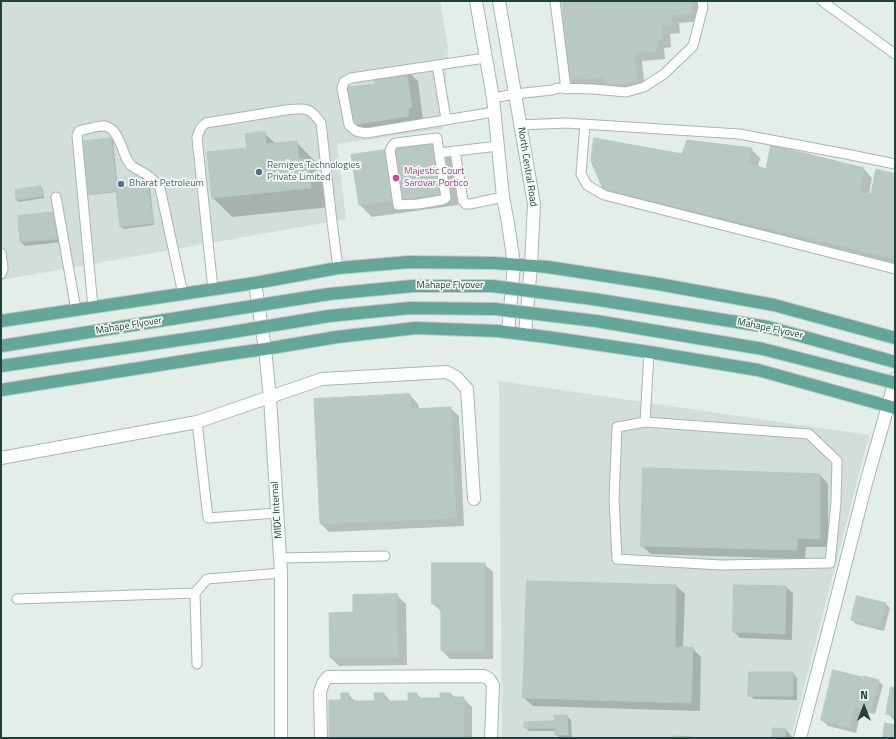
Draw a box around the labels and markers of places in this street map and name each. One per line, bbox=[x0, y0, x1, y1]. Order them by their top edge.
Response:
place label: Remiges Technologies Private Limited bbox=[267, 160, 360, 184]
place label: Majestic Court Sarovar Portico bbox=[404, 166, 468, 190]
marker: Remiges Technologies Private Limited bbox=[254, 167, 264, 177]
marker: Majestic Court Sarovar Portico bbox=[391, 173, 401, 183]
place label: Bharat Petroleum bbox=[129, 178, 204, 190]
marker: Bharat Petroleum bbox=[116, 179, 126, 189]

